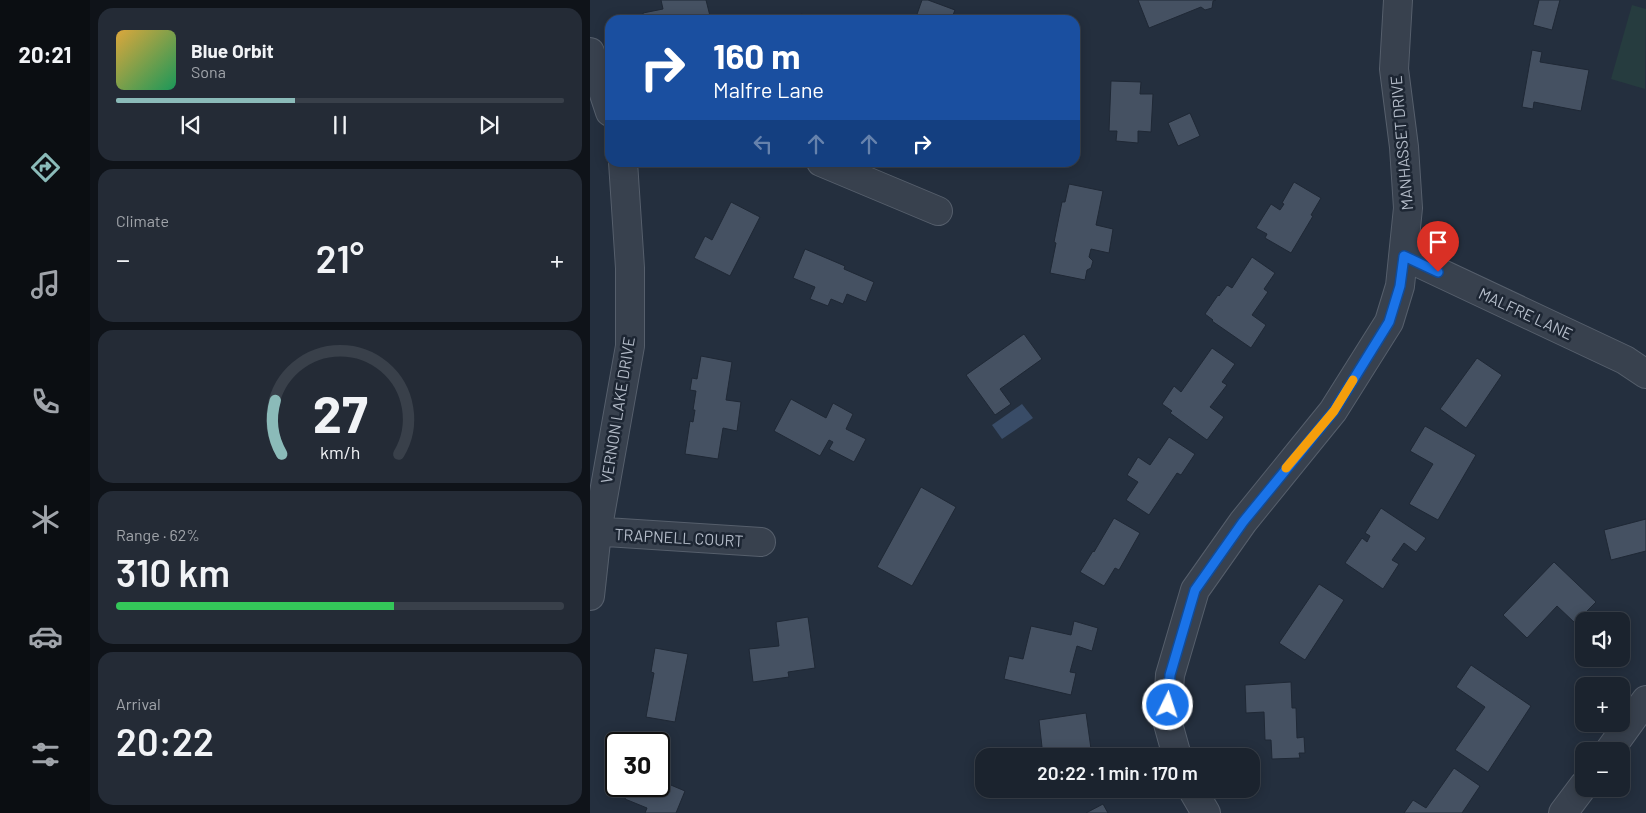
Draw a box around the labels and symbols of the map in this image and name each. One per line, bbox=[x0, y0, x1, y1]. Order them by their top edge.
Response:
street label: MANHASSET DRIVE bbox=[1386, 75, 1416, 211]
pin bbox=[1417, 221, 1459, 272]
street label: MALFRE LANE bbox=[1476, 283, 1576, 343]
street label: VERNON LAKE DRIVE bbox=[596, 335, 638, 485]
street label: TRAPNELL COURT bbox=[614, 524, 744, 550]
position arrow bbox=[1141, 678, 1193, 730]
speed limit sign: 30 bbox=[605, 732, 670, 797]

